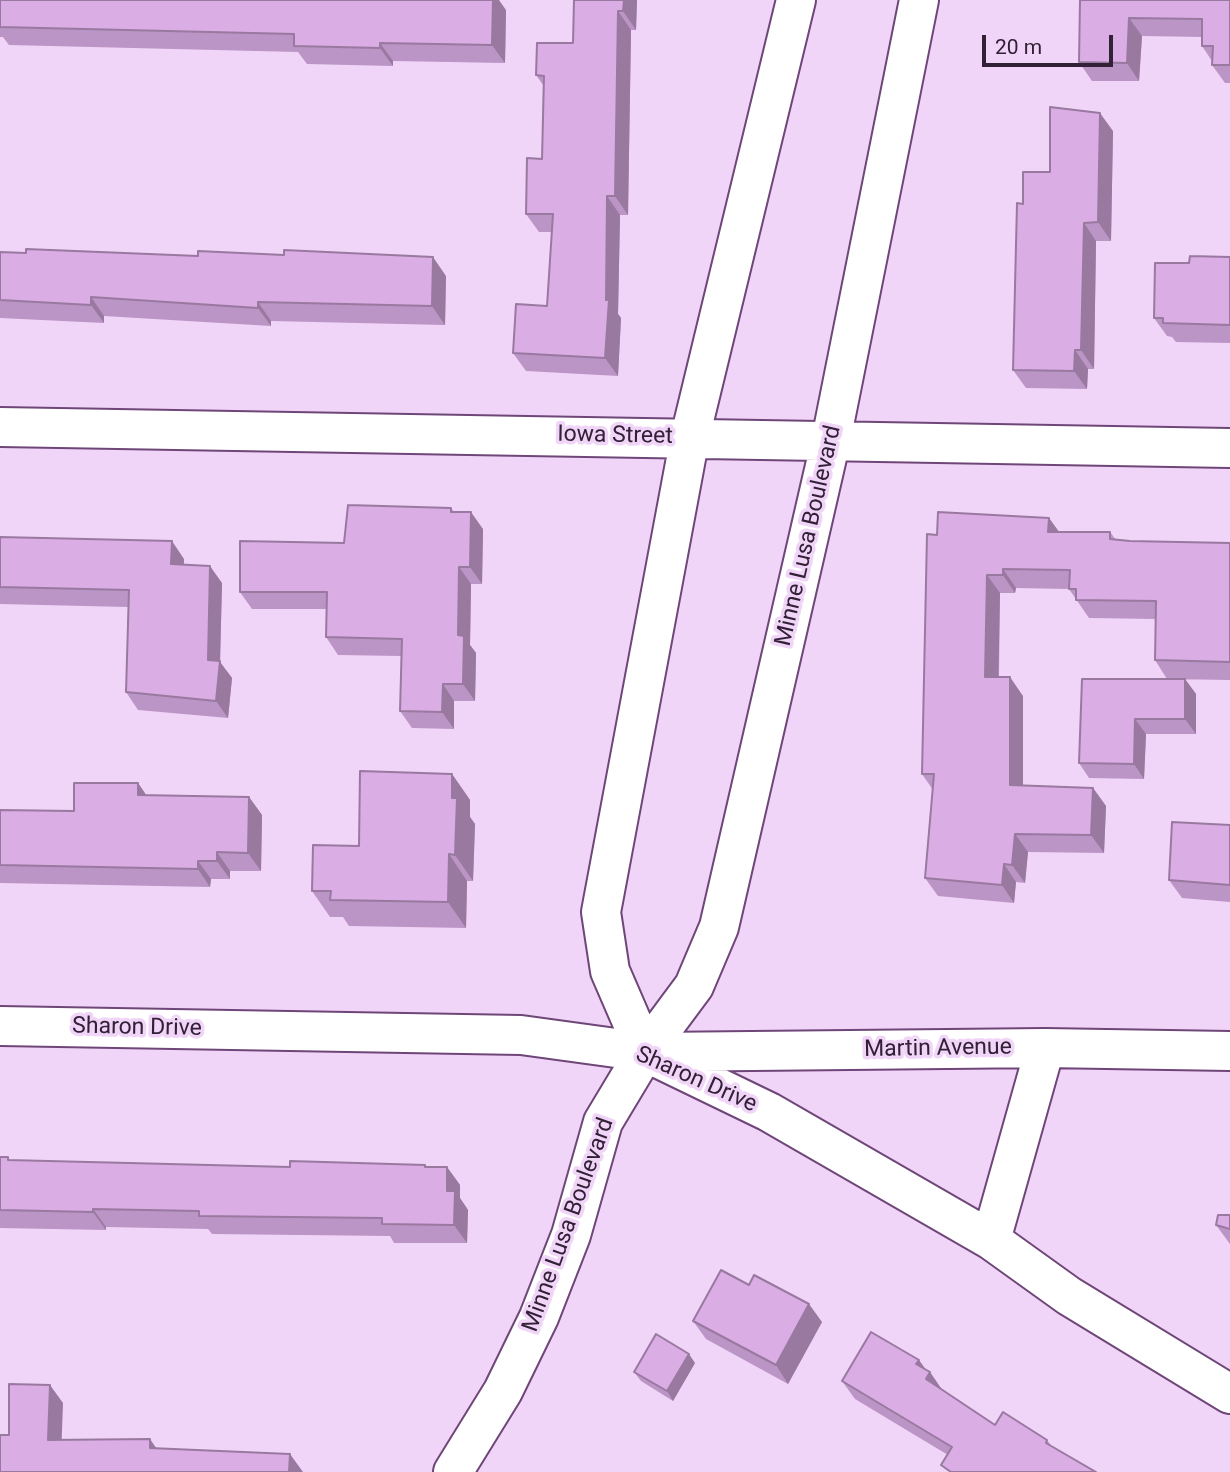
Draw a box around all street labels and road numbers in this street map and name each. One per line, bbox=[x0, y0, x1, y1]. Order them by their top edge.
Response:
street label: Iowa Street bbox=[557, 421, 673, 451]
street label: Minne Lusa Boulevard bbox=[770, 423, 848, 649]
street label: Sharon Drive bbox=[72, 1013, 202, 1043]
street label: Martin Avenue bbox=[864, 1034, 1012, 1064]
street label: Sharon Drive bbox=[631, 1041, 761, 1119]
street label: Minne Lusa Boulevard bbox=[517, 1114, 621, 1336]

